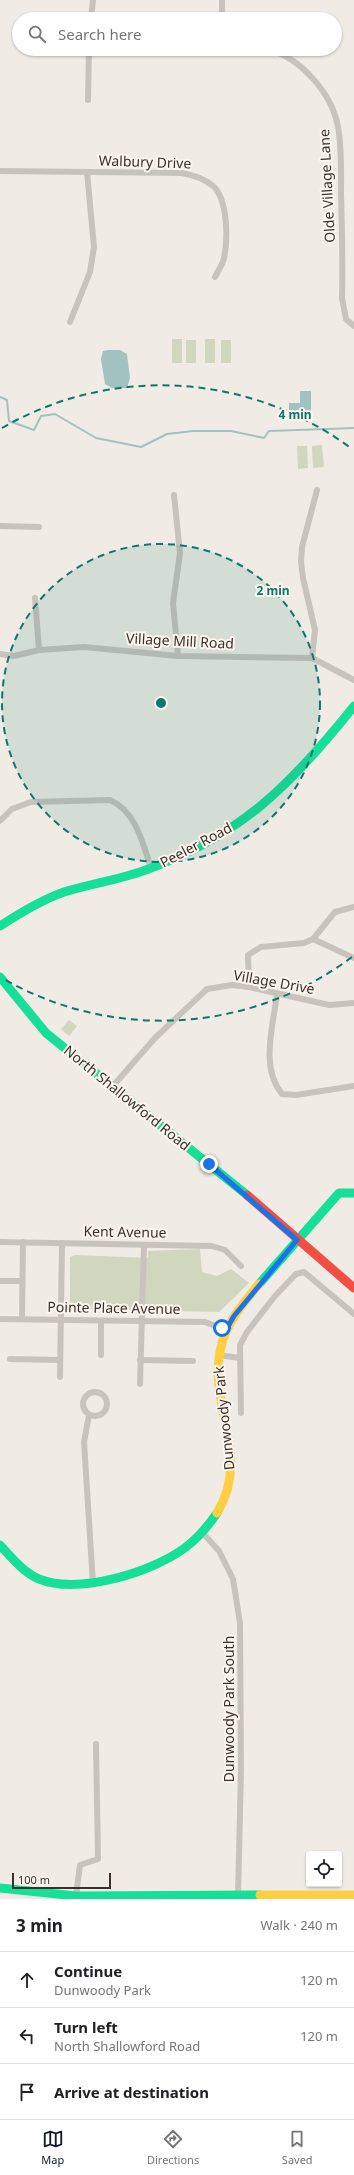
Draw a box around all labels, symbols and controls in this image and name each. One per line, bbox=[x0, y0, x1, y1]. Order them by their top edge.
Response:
search box bbox=[12, 12, 342, 56]
icon: search bbox=[26, 23, 48, 45]
text: Search here bbox=[58, 24, 141, 44]
street label: Olde Village Lane bbox=[314, 129, 339, 243]
street label: Walbury Drive bbox=[98, 150, 192, 173]
text: 4 min bbox=[278, 406, 312, 423]
text: 2 min bbox=[256, 582, 290, 599]
street label: Village Mill Road bbox=[126, 628, 234, 653]
centre of rings bbox=[154, 696, 168, 710]
street label: Peeler Road bbox=[156, 818, 235, 871]
street label: Village Drive bbox=[232, 965, 316, 998]
street label: North Shallowford Road bbox=[60, 1041, 195, 1155]
route end bbox=[200, 1155, 218, 1173]
street label: Kent Avenue bbox=[83, 1221, 167, 1242]
street label: Pointe Place Avenue bbox=[47, 1297, 181, 1318]
route start bbox=[213, 1319, 231, 1337]
street label: Dunwoody Park bbox=[209, 1365, 238, 1471]
street label: Dunwoody Park South bbox=[219, 1636, 238, 1782]
map controls bbox=[306, 1851, 342, 1887]
button: locate bbox=[306, 1851, 342, 1887]
scale bar bbox=[12, 1871, 111, 1890]
text: 100 m bbox=[18, 1872, 50, 1887]
text: 3 min bbox=[16, 1914, 63, 1937]
text: Walk · 240 m bbox=[260, 1916, 338, 1934]
text: Continue bbox=[54, 1961, 122, 1981]
icon: ahead bbox=[16, 1969, 38, 1991]
text: 120 m bbox=[300, 1971, 338, 1989]
text: Dunwoody Park bbox=[54, 1981, 151, 1999]
text: Turn left bbox=[54, 2017, 118, 2037]
icon: left bbox=[16, 2025, 38, 2047]
text: 120 m bbox=[300, 2027, 338, 2045]
text: North Shallowford Road bbox=[54, 2037, 200, 2055]
icon: arrive bbox=[16, 2081, 38, 2103]
text: Arrive at destination bbox=[54, 2082, 209, 2102]
tab: Map bbox=[41, 2128, 64, 2167]
tab: Directions bbox=[147, 2128, 199, 2167]
tab: Saved bbox=[282, 2128, 313, 2167]

